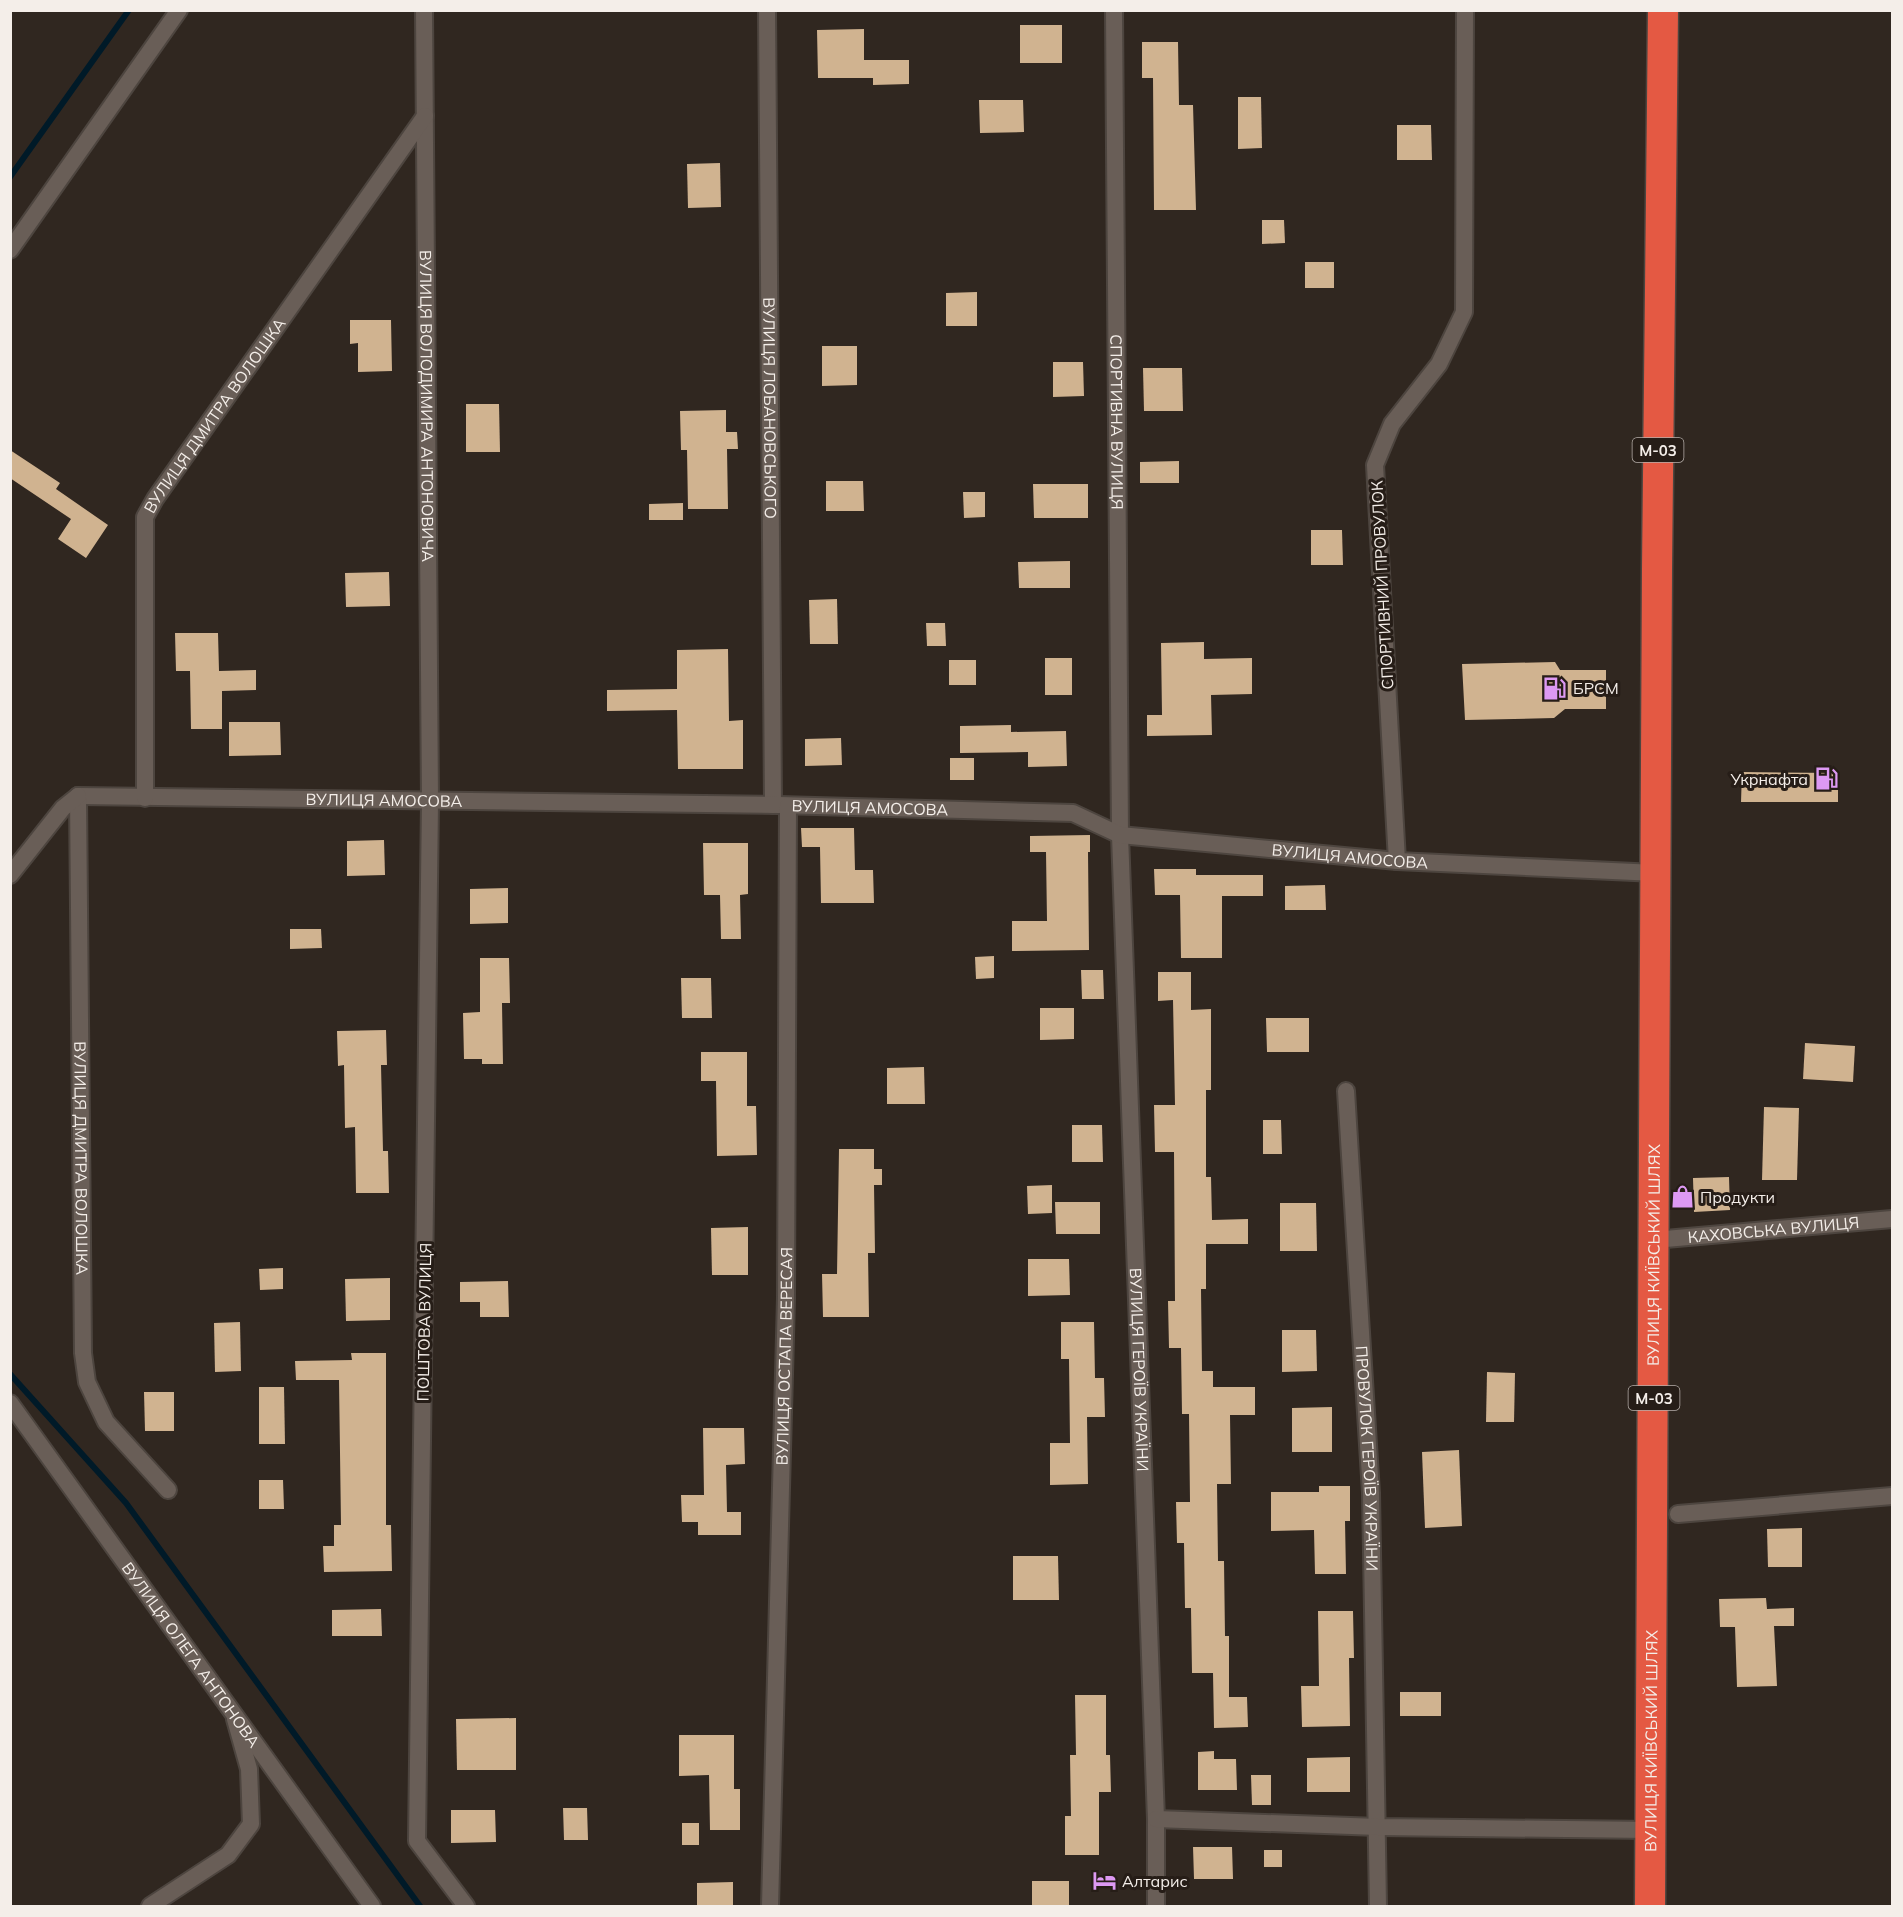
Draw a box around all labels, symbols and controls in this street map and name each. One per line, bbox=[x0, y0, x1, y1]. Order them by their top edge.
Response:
street label: ВУЛИЦЯ ВОЛОДИМИРА АНТОНОВИЧА bbox=[416, 250, 438, 562]
street label: ВУЛИЦЯ ЛОБАНОВСЬКОГО bbox=[759, 297, 781, 519]
street label: ВУЛИЦЯ ДМИТРА ВОЛОШКА bbox=[139, 314, 290, 517]
street label: СПОРТИВНА ВУЛИЦЯ bbox=[1106, 334, 1128, 510]
road number: М-03 bbox=[1632, 438, 1684, 462]
street label: СПОРТИВНИЙ ПРОВУЛОК bbox=[1367, 479, 1397, 690]
fuel station icon: БРСМ bbox=[1542, 675, 1568, 701]
place label: БРСМ bbox=[1573, 678, 1619, 698]
fuel station icon: Укрнафта bbox=[1813, 766, 1839, 792]
place label: Укрнафта bbox=[1729, 769, 1808, 789]
street label: ВУЛИЦЯ АМОСОВА bbox=[305, 789, 463, 811]
street label: ВУЛИЦЯ АМОСОВА bbox=[791, 795, 949, 820]
street label: ВУЛИЦЯ АМОСОВА bbox=[1271, 839, 1429, 872]
street label: ВУЛИЦЯ ДМИТРА ВОЛОШКА bbox=[70, 1041, 92, 1275]
street label: ВУЛИЦЯ КИЇВСЬКИЙ ШЛЯХ bbox=[1643, 1143, 1664, 1366]
shop icon: Продукти bbox=[1669, 1184, 1695, 1210]
place label: Продукти bbox=[1700, 1187, 1775, 1207]
street label: КАХОВСЬКА ВУЛИЦЯ bbox=[1687, 1212, 1860, 1247]
street label: ПОШТОВА ВУЛИЦЯ bbox=[413, 1242, 435, 1402]
street label: ВУЛИЦЯ ОСТАПА ВЕРЕСАЯ bbox=[772, 1247, 796, 1466]
street label: ВУЛИЦЯ ГЕРОЇВ УКРАЇНИ bbox=[1126, 1267, 1153, 1472]
street label: ПРОВУЛОК ГЕРОЇВ УКРАЇНИ bbox=[1352, 1345, 1382, 1571]
road number: М-03 bbox=[1628, 1386, 1680, 1410]
street label: ВУЛИЦЯ ОЛЕГА АНТОНОВА bbox=[118, 1558, 265, 1751]
street label: ВУЛИЦЯ КИЇВСЬКИЙ ШЛЯХ bbox=[1640, 1629, 1661, 1852]
hotel icon: Алтарис bbox=[1091, 1868, 1117, 1894]
place label: Алтарис bbox=[1122, 1871, 1188, 1891]

